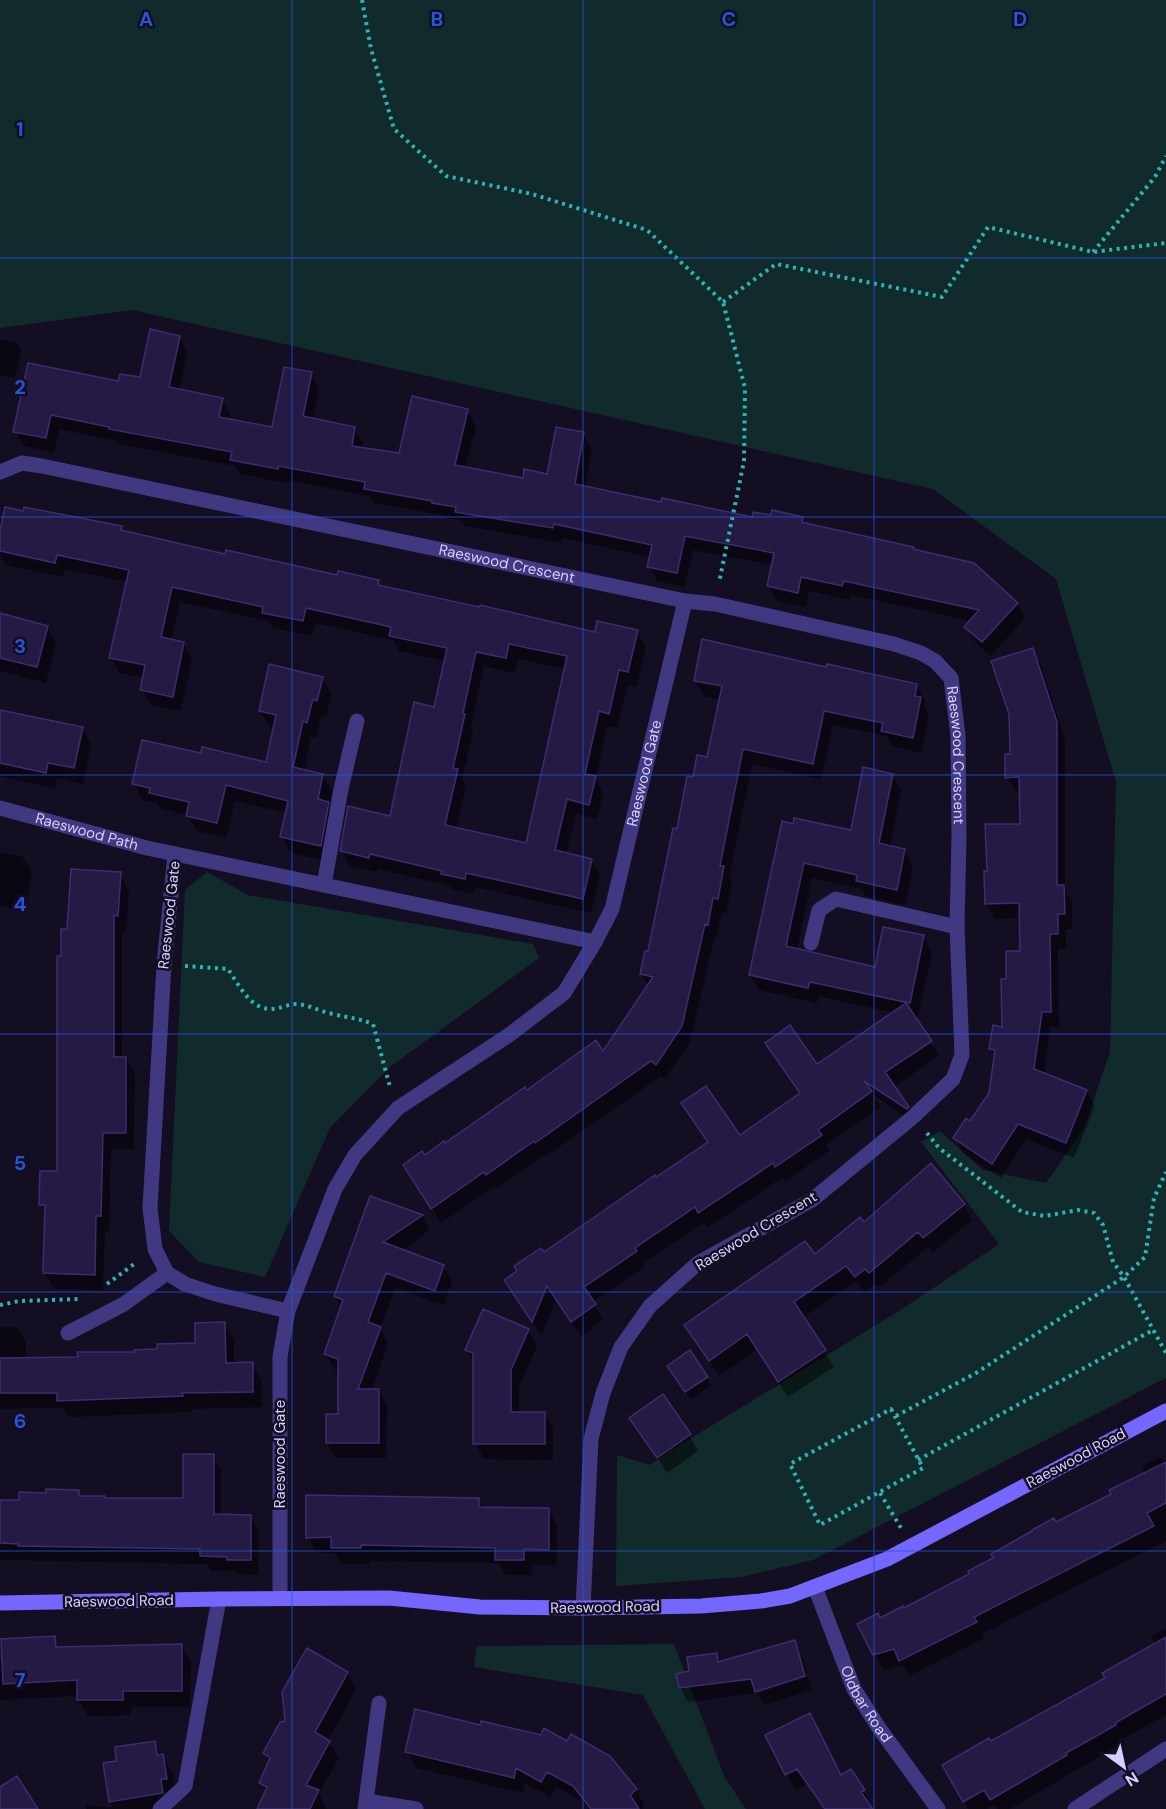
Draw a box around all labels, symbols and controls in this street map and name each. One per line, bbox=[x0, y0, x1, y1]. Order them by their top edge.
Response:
text: A bbox=[139, 6, 153, 32]
text: B bbox=[431, 6, 443, 32]
text: C bbox=[722, 6, 736, 32]
text: D bbox=[1013, 6, 1027, 32]
text: 1 bbox=[16, 116, 24, 142]
text: 2 bbox=[14, 374, 26, 400]
street label: Raeswood Crescent bbox=[437, 540, 577, 588]
text: 3 bbox=[14, 633, 26, 659]
street label: Raeswood Crescent bbox=[942, 685, 969, 825]
street label: Raeswood Gate bbox=[622, 718, 666, 828]
street label: Raeswood Path bbox=[33, 808, 141, 855]
street label: Raeswood Gate bbox=[153, 860, 185, 970]
text: 4 bbox=[14, 891, 27, 917]
text: 5 bbox=[14, 1150, 26, 1176]
street label: Raeswood Crescent bbox=[691, 1187, 821, 1275]
street label: Raeswood Gate bbox=[270, 1400, 290, 1508]
text: 6 bbox=[14, 1408, 26, 1434]
street label: Raeswood Road bbox=[1023, 1423, 1129, 1493]
street label: Raeswood Road bbox=[64, 1590, 174, 1612]
street label: Raeswood Road bbox=[550, 1596, 660, 1618]
street label: Oldbar Road bbox=[836, 1663, 896, 1747]
text: 7 bbox=[15, 1667, 26, 1693]
north arrow bbox=[1094, 1737, 1154, 1797]
text: N bbox=[1121, 1767, 1143, 1791]

